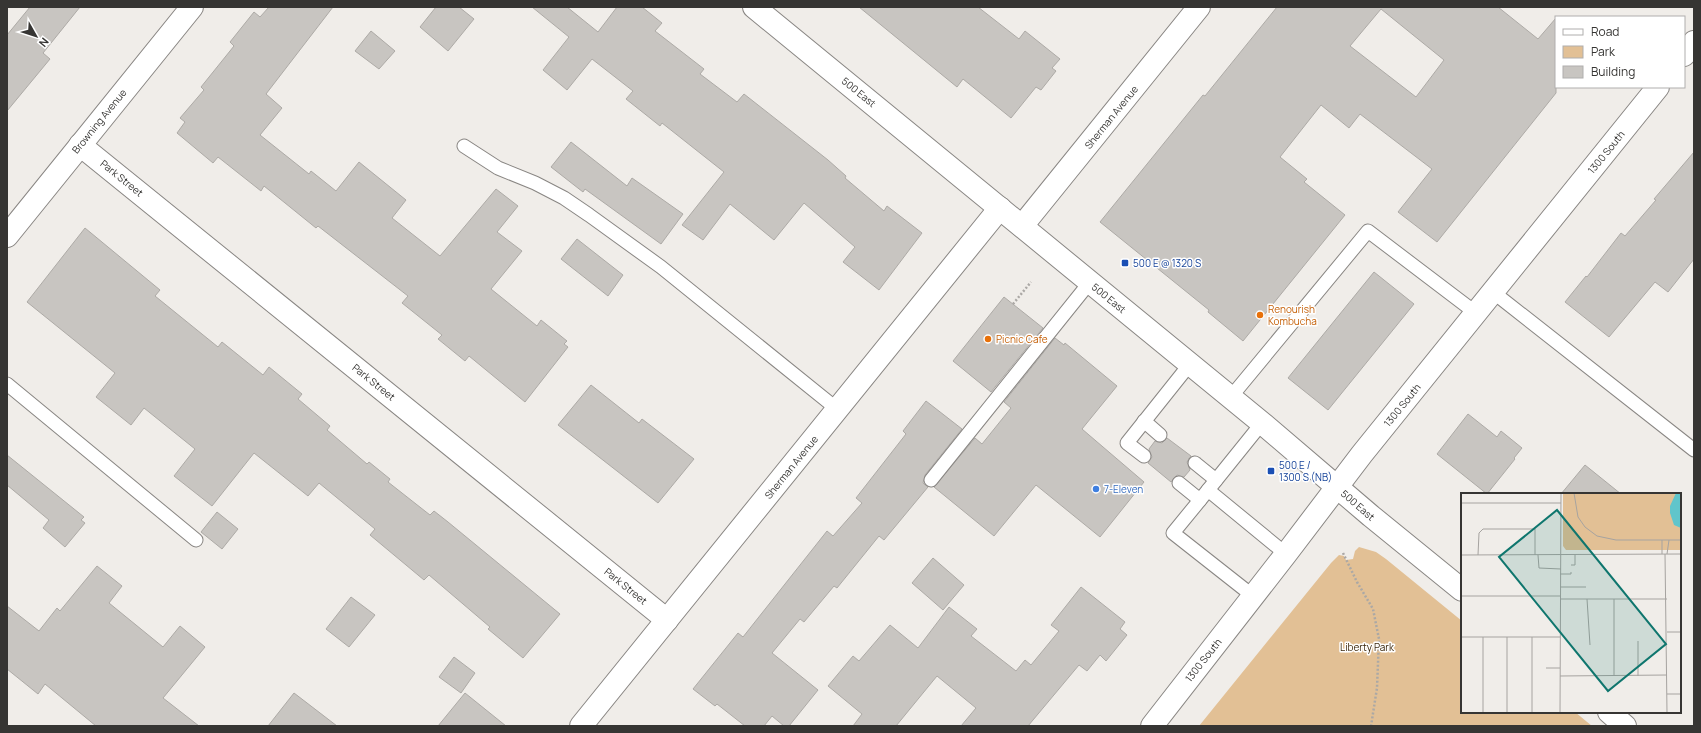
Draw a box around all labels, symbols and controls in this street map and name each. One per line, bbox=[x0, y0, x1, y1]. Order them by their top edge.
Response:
north arrow bbox=[16, 16, 56, 56]
legend bbox=[1555, 16, 1685, 88]
text: Road bbox=[1591, 23, 1619, 40]
text: N bbox=[36, 35, 52, 50]
text: Park bbox=[1591, 43, 1616, 60]
text: Building bbox=[1591, 63, 1635, 80]
street label: 500 East bbox=[839, 74, 879, 110]
street label: Sherman Avenue bbox=[1081, 82, 1141, 152]
street label: Browning Avenue bbox=[69, 86, 130, 156]
street label: 1300 South bbox=[1584, 128, 1628, 176]
street label: Park Street bbox=[98, 156, 146, 200]
place label: 500 E @ 1320 S bbox=[1133, 256, 1201, 270]
marker: 500 E @ 1320 S bbox=[1120, 258, 1130, 268]
street label: 500 East bbox=[1089, 280, 1129, 316]
place label: Renourish Kombucha bbox=[1268, 302, 1317, 328]
marker: Renourish Kombucha bbox=[1255, 310, 1265, 320]
place label: Picnic Cafe bbox=[996, 332, 1048, 346]
marker: Picnic Cafe bbox=[983, 334, 993, 344]
street label: Park Street bbox=[350, 360, 398, 404]
street label: 1300 South bbox=[1380, 381, 1424, 429]
street label: Sherman Avenue bbox=[761, 432, 821, 502]
place label: 500 E / 1300 S (NB) bbox=[1279, 458, 1332, 484]
marker: 500 E / 1300 S (NB) bbox=[1266, 466, 1276, 476]
place label: 7-Eleven bbox=[1104, 482, 1143, 496]
marker: 7-Eleven bbox=[1091, 484, 1101, 494]
street label: 500 East bbox=[1338, 486, 1378, 524]
inset map bbox=[1461, 493, 1681, 713]
street label: Park Street bbox=[602, 564, 650, 608]
street label: 1300 South bbox=[1182, 635, 1224, 685]
park label: Liberty Park bbox=[1340, 640, 1395, 654]

